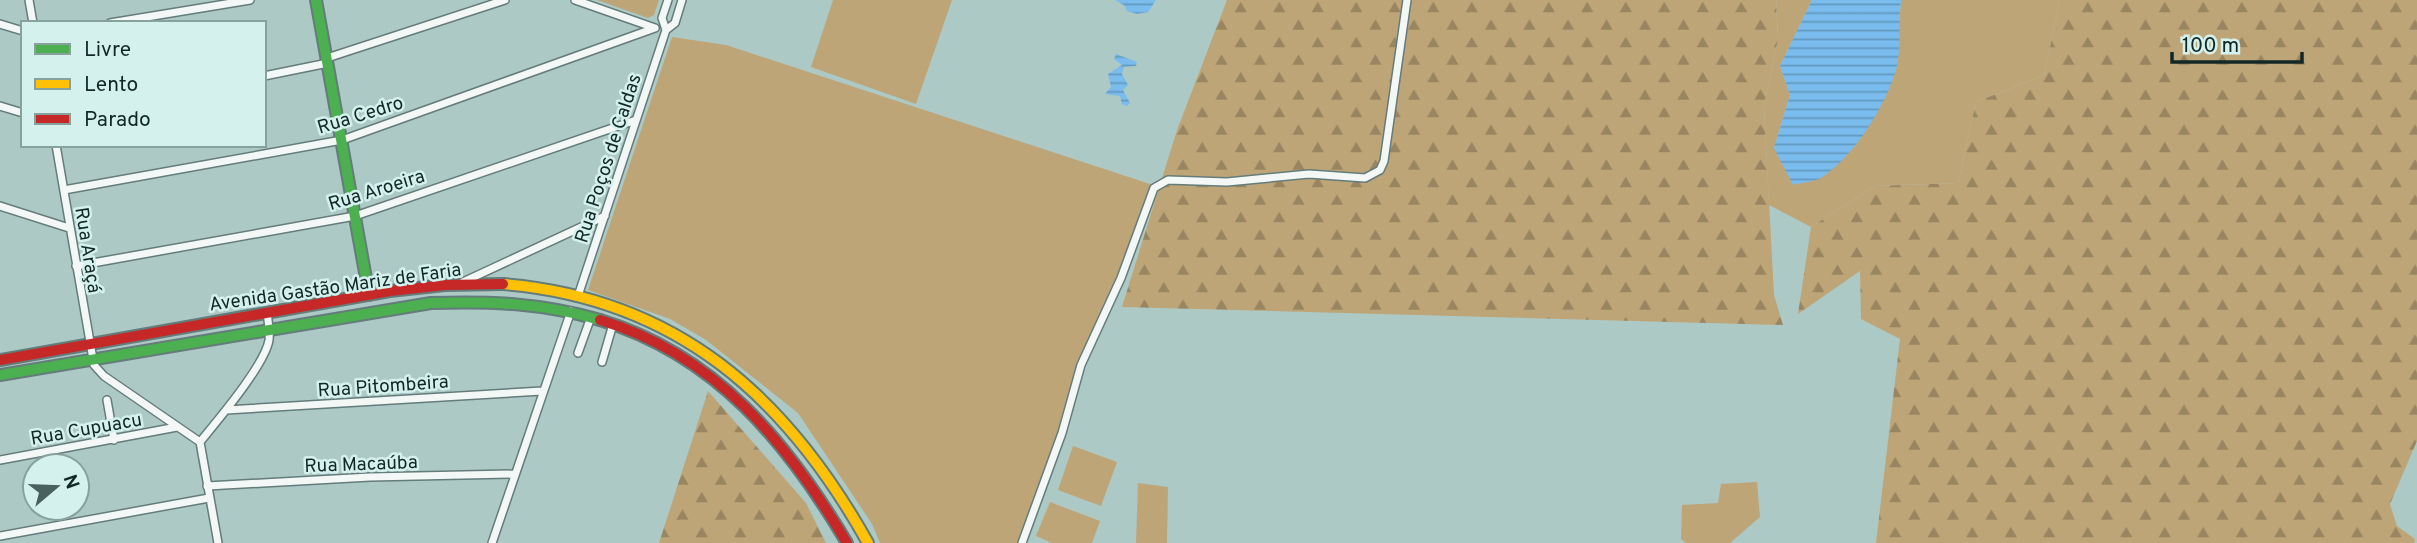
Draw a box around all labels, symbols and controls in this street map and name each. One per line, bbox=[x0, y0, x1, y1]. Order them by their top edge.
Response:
legend bbox=[21, 21, 266, 147]
scale bar bbox=[2172, 21, 2302, 65]
text: 100 m bbox=[2182, 33, 2239, 60]
text: Livre bbox=[84, 37, 131, 64]
street label: Rua Poços de Caldas bbox=[570, 71, 648, 246]
text: Lento bbox=[84, 72, 138, 99]
street label: Rua Cedro bbox=[315, 91, 407, 140]
text: Parado bbox=[84, 107, 151, 134]
street label: Rua Aroeira bbox=[325, 165, 428, 217]
street label: Rua Araçá bbox=[68, 206, 106, 295]
street label: Avenida Gastão Mariz de Faria bbox=[208, 258, 463, 318]
street label: Rua Pitombeira bbox=[317, 370, 449, 404]
street label: Rua Cupuacu bbox=[29, 408, 144, 452]
street label: Rua Macaúba bbox=[304, 451, 418, 479]
north arrow bbox=[21, 452, 91, 522]
text: N bbox=[57, 472, 84, 492]

